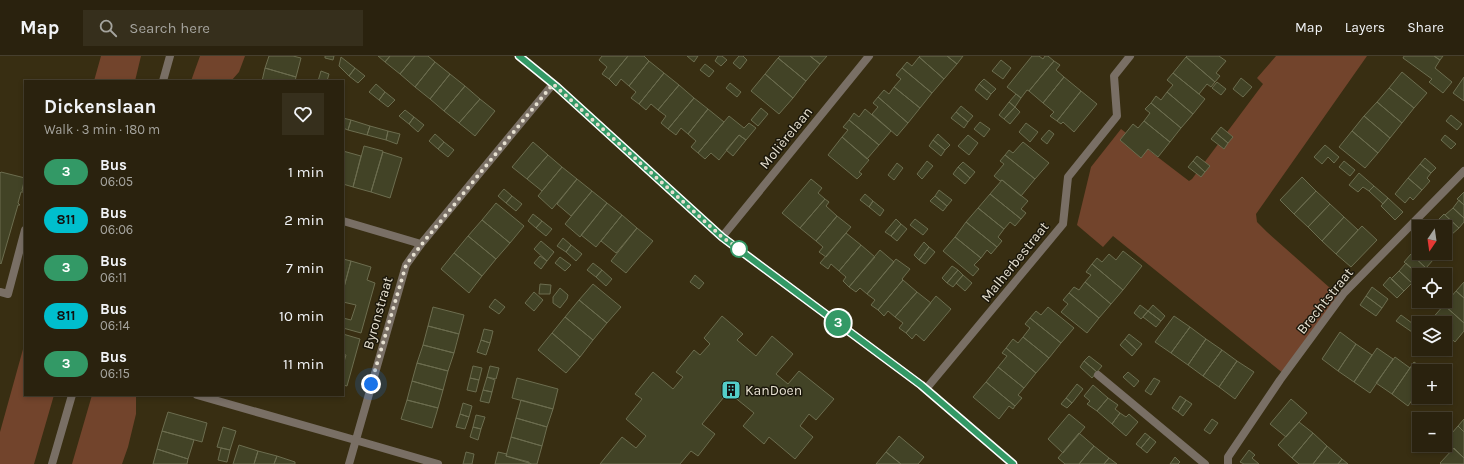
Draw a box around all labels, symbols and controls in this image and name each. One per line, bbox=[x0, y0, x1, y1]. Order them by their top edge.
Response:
search box bbox=[83, 10, 363, 46]
text: Map bbox=[20, 17, 59, 39]
icon: search bbox=[97, 17, 119, 39]
text: Search here bbox=[129, 19, 210, 37]
text: Map bbox=[1295, 19, 1323, 36]
text: Layers bbox=[1345, 19, 1385, 36]
text: Share bbox=[1407, 19, 1444, 36]
button: heart bbox=[282, 93, 324, 135]
text: Dickenslaan bbox=[44, 96, 156, 118]
street label: Molièrelaan bbox=[756, 104, 816, 172]
text: Walk · 3 min · 180 m bbox=[44, 122, 160, 137]
text: Bus bbox=[100, 156, 127, 174]
text: 3 bbox=[62, 163, 70, 180]
text: 1 min bbox=[288, 163, 324, 181]
text: 06:05 bbox=[100, 174, 133, 189]
text: Bus bbox=[100, 204, 127, 222]
text: 811 bbox=[56, 211, 76, 228]
text: 2 min bbox=[284, 211, 324, 229]
street label: Malherbestraat bbox=[978, 219, 1052, 305]
north arrow bbox=[1412, 220, 1452, 260]
map controls bbox=[1412, 220, 1452, 452]
text: 06:06 bbox=[100, 222, 133, 237]
unlabelled marker bbox=[730, 240, 748, 258]
text: Bus bbox=[100, 252, 127, 270]
text: 3 bbox=[62, 259, 70, 276]
text: 7 min bbox=[286, 259, 324, 277]
street label: Brechtstraat bbox=[1293, 264, 1357, 338]
button: locate bbox=[1412, 268, 1452, 308]
text: 06:11 bbox=[100, 270, 127, 285]
street label: Byronstraat bbox=[360, 275, 396, 351]
text: Bus bbox=[100, 300, 127, 318]
text: 811 bbox=[56, 307, 76, 324]
text: 10 min bbox=[279, 307, 324, 325]
line badge: 3 bbox=[825, 310, 851, 336]
text: 3 bbox=[834, 314, 842, 331]
button: layers bbox=[1412, 316, 1452, 356]
text: 06:14 bbox=[100, 318, 130, 333]
text: Bus bbox=[100, 348, 127, 366]
text: 3 bbox=[62, 355, 70, 372]
text: 11 min bbox=[283, 355, 324, 373]
button: + bbox=[1412, 364, 1452, 404]
text: 06:15 bbox=[100, 366, 130, 381]
your location bbox=[361, 374, 381, 394]
building icon: KanDoen bbox=[720, 379, 742, 401]
place label: KanDoen bbox=[745, 382, 802, 399]
button: − bbox=[1412, 412, 1452, 452]

